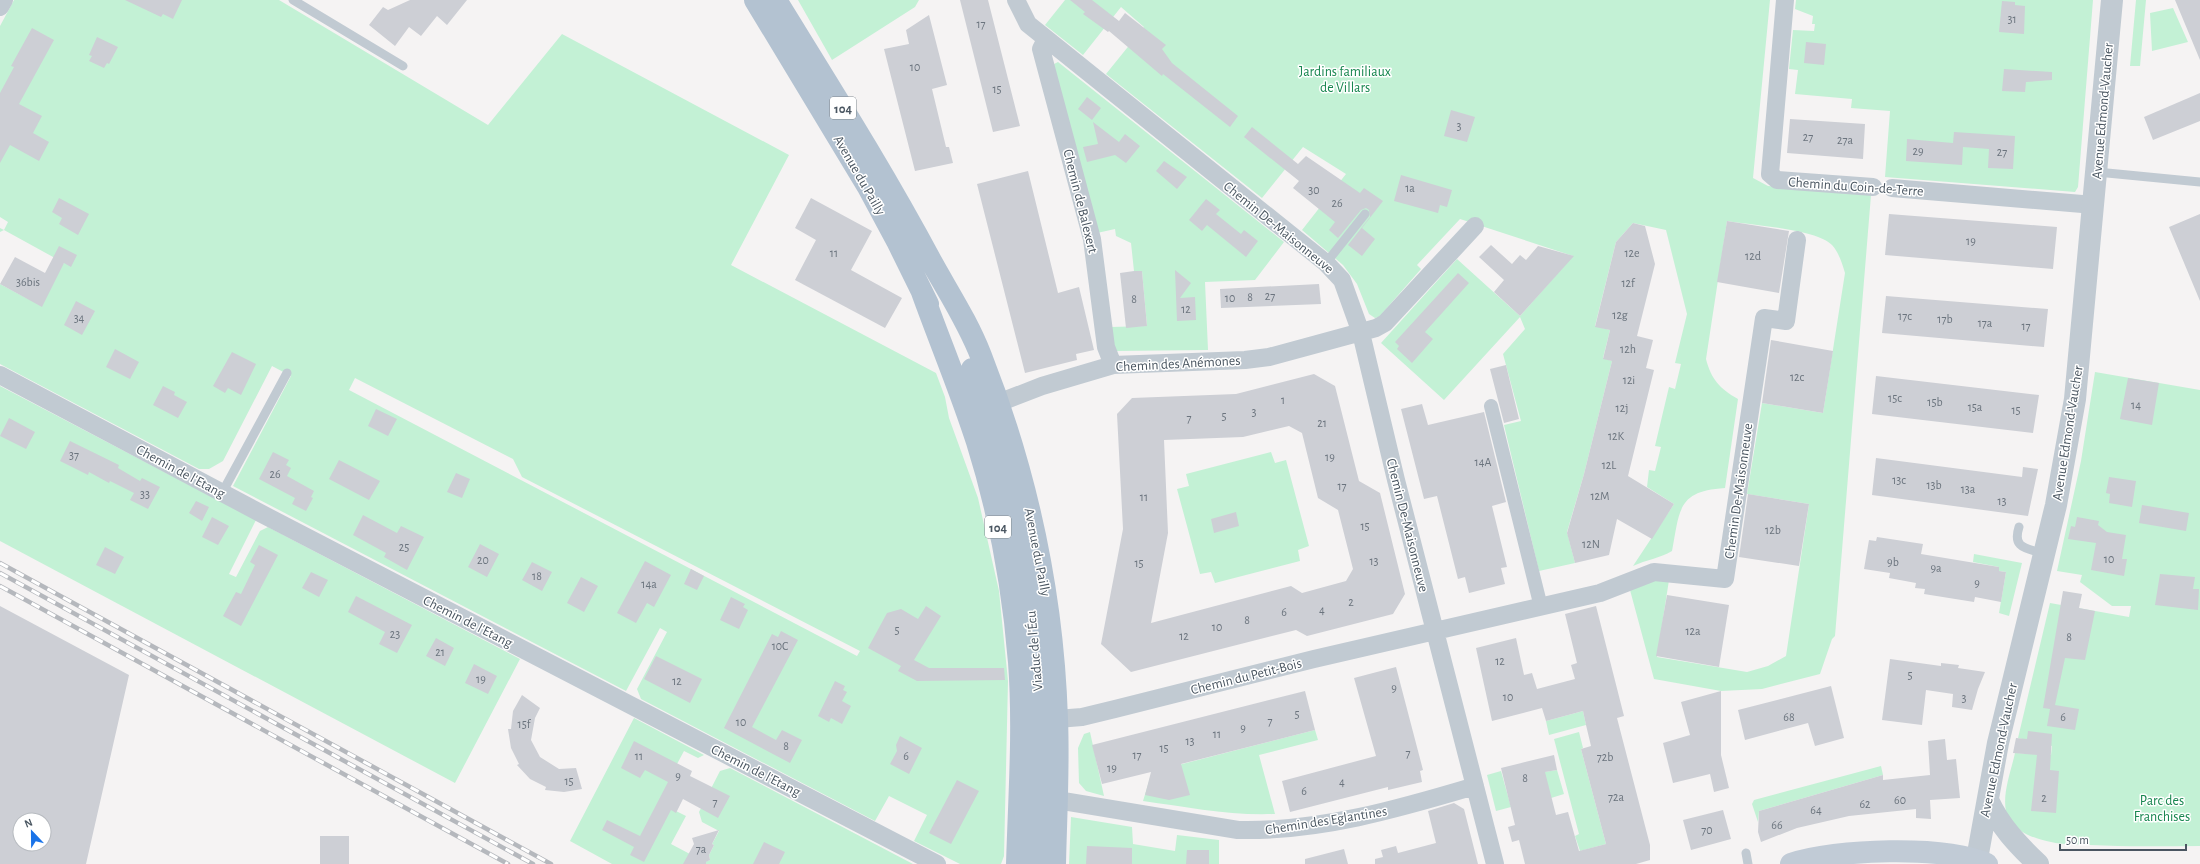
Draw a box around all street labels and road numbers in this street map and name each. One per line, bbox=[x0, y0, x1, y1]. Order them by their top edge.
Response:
street label: Avenue Edmond-Vaucher bbox=[2090, 42, 2116, 180]
road number: 104 bbox=[830, 97, 856, 119]
street label: Avenue du Pailly bbox=[831, 133, 888, 218]
street label: Chemin de Balexert bbox=[1060, 148, 1100, 255]
street label: Chemin du Coin-de-Terre bbox=[1788, 175, 1924, 199]
street label: Chemin De-Maisonneuve bbox=[1221, 179, 1336, 276]
street label: Chemin des Anémones bbox=[1115, 354, 1241, 374]
street label: Avenue Edmond-Vaucher bbox=[2050, 364, 2086, 502]
street label: Chemin De-Maisonneuve bbox=[1723, 422, 1755, 560]
street label: Chemin de l'Etang bbox=[134, 443, 227, 501]
street label: Chemin De-Maisonneuve bbox=[1384, 457, 1430, 593]
street label: Avenue du Pailly bbox=[1022, 507, 1052, 597]
road number: 104 bbox=[985, 516, 1011, 538]
street label: Chemin de l'Etang bbox=[421, 593, 515, 651]
street label: Viaduc de l'Écu bbox=[1022, 610, 1045, 692]
street label: Chemin du Petit-Bois bbox=[1189, 656, 1303, 698]
street label: Avenue Edmond-Vaucher bbox=[1978, 681, 2020, 819]
street label: Chemin de l'Etang bbox=[709, 742, 803, 800]
street label: Chemin des Eglantines bbox=[1264, 804, 1388, 838]

